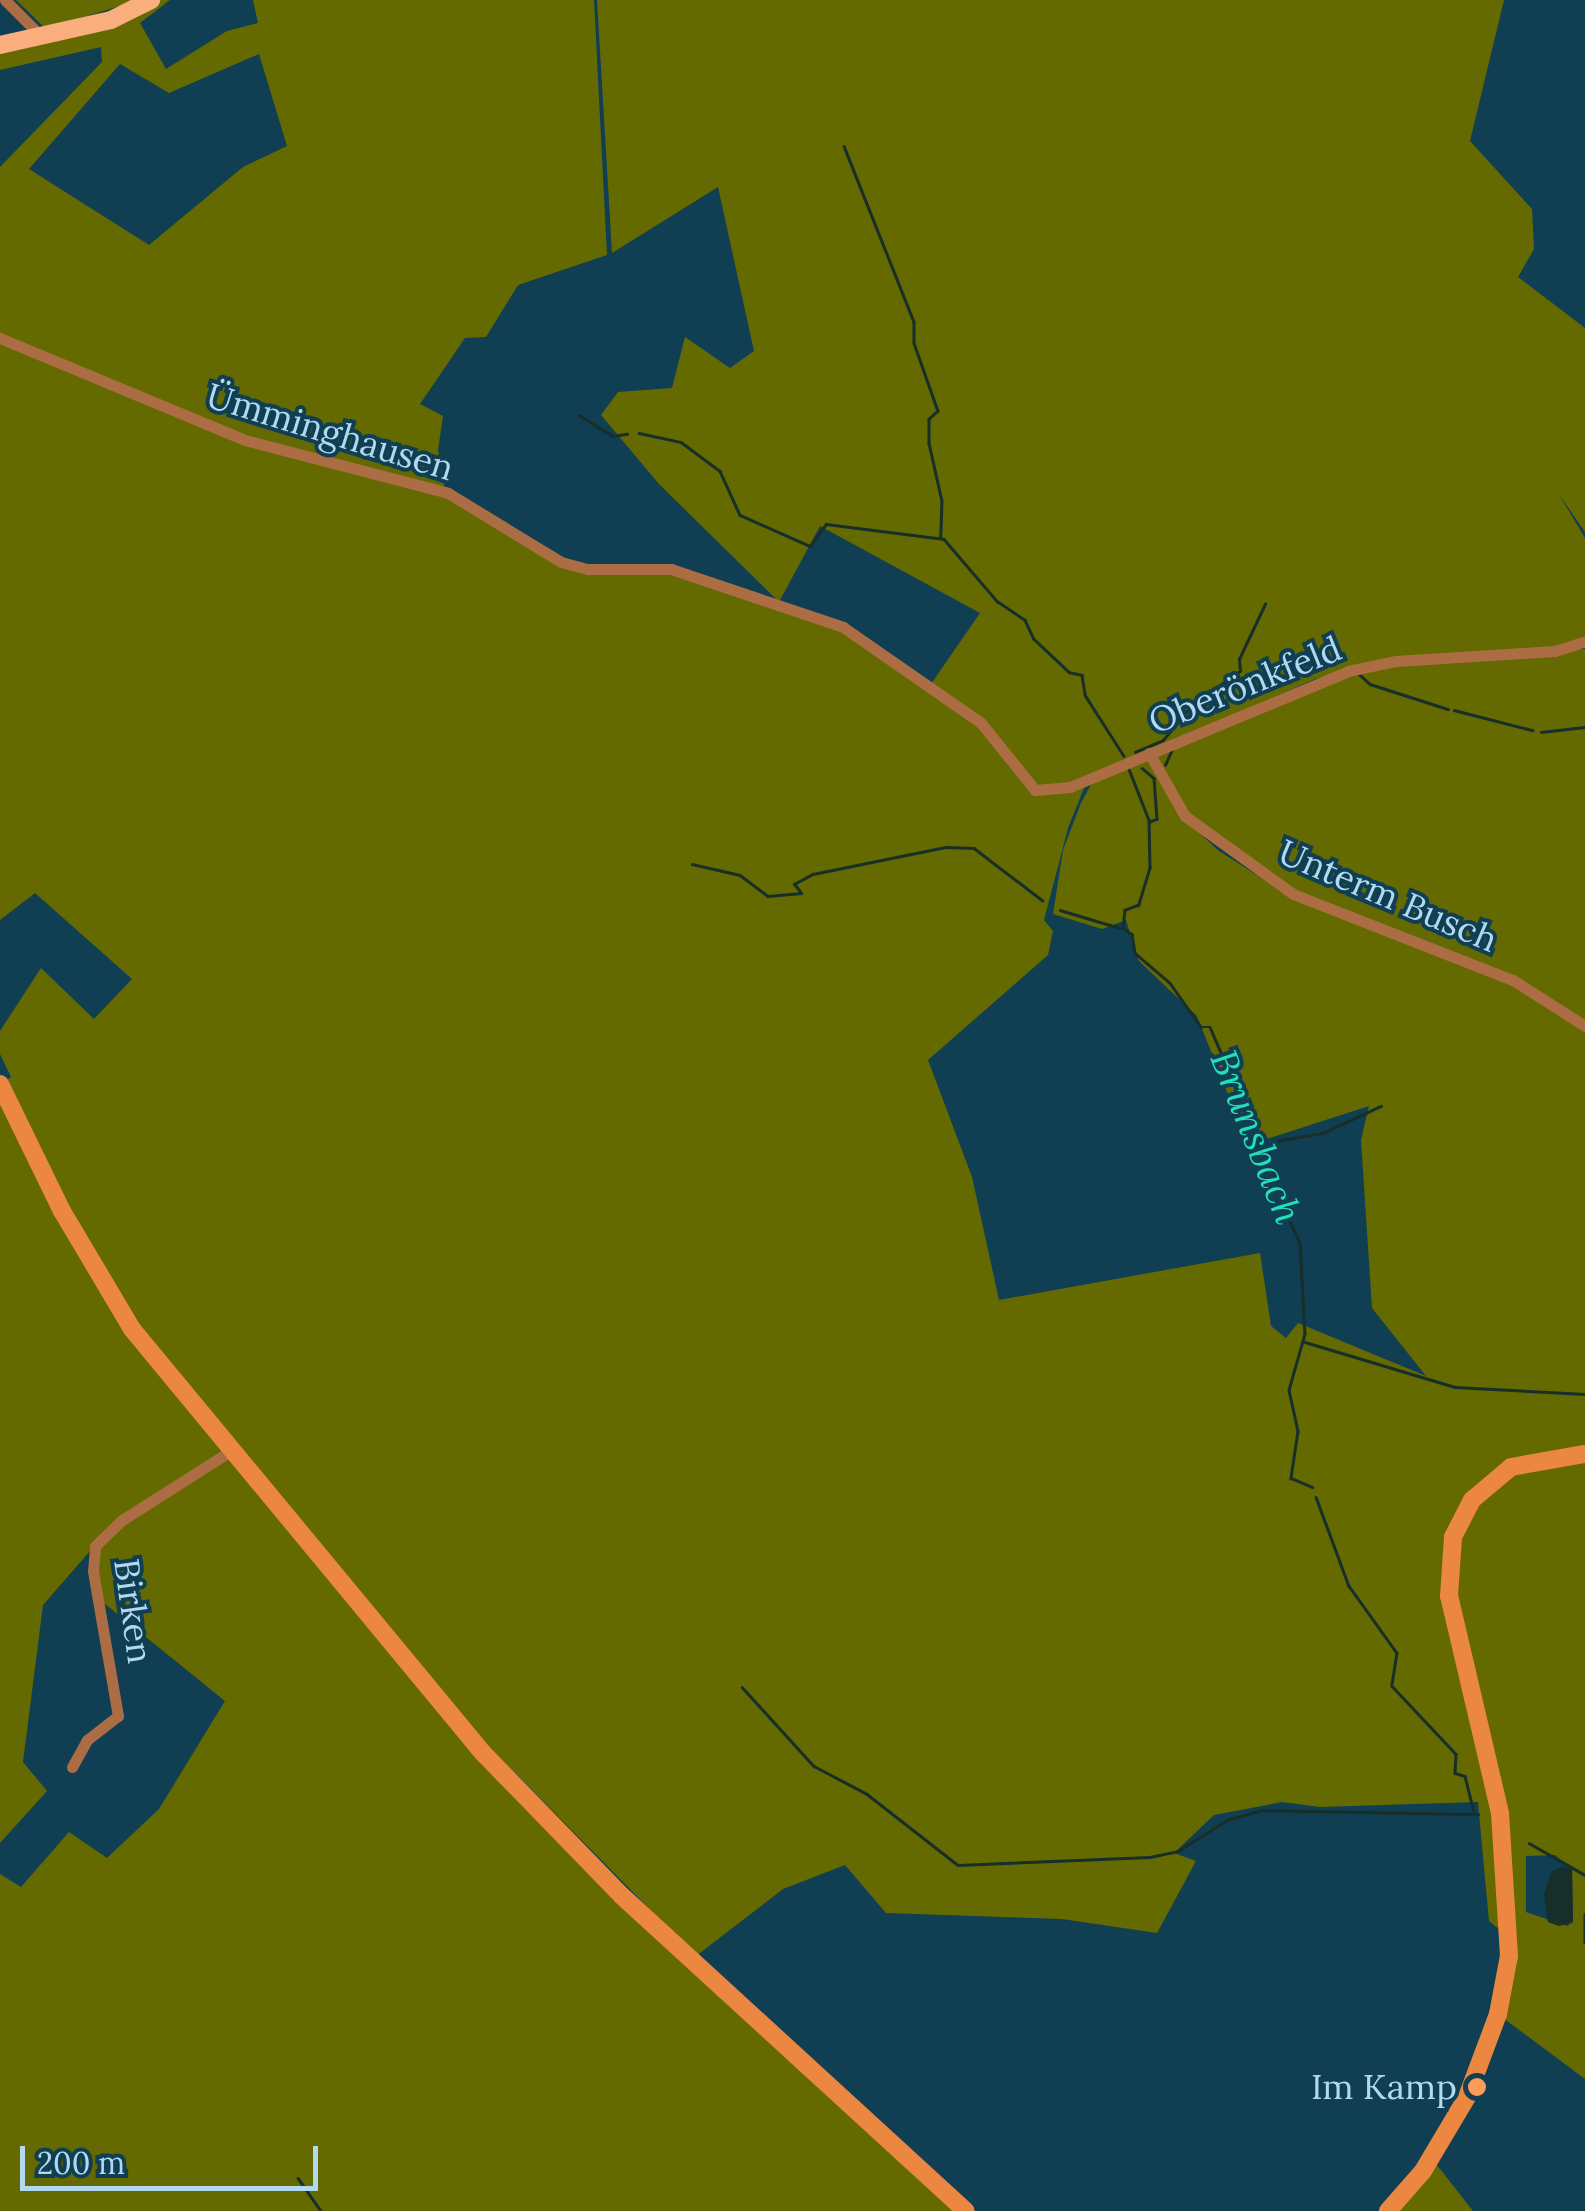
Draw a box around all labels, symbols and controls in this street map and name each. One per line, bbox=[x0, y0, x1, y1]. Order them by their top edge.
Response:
street label: Ümminghausen bbox=[201, 374, 459, 490]
street label: Oberönkfeld bbox=[1143, 627, 1347, 743]
street label: Unterm Busch bbox=[1272, 831, 1504, 961]
water label: Brunsbach bbox=[1201, 1044, 1311, 1230]
street label: Birken bbox=[105, 1556, 161, 1666]
place label: Im Kamp bbox=[1311, 2066, 1457, 2108]
marker: Im Kamp bbox=[1466, 2076, 1488, 2098]
scale bar bbox=[25, 2126, 322, 2188]
text: 200 m bbox=[37, 2144, 125, 2182]

